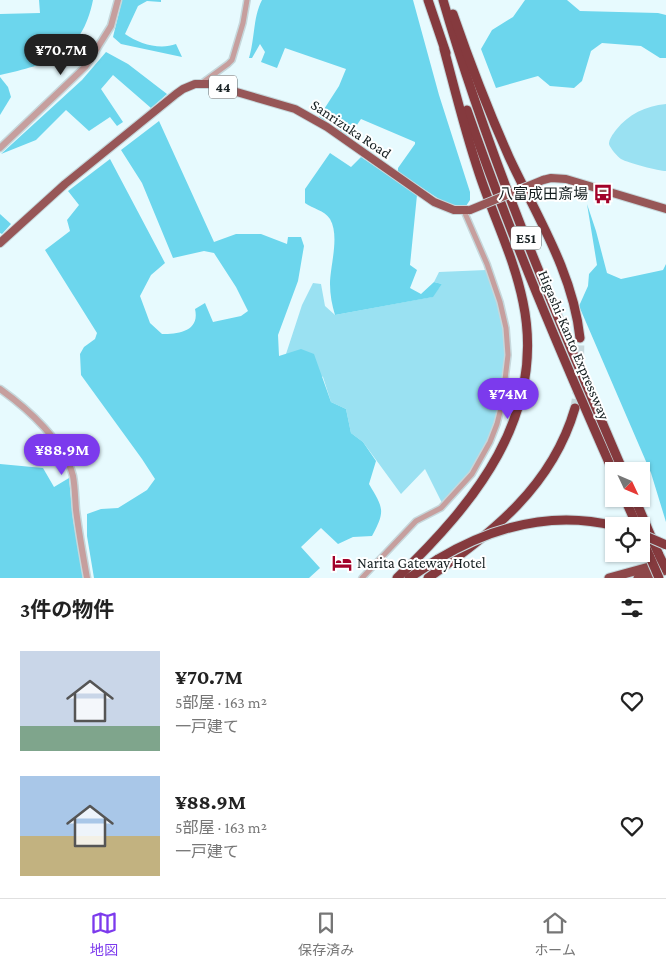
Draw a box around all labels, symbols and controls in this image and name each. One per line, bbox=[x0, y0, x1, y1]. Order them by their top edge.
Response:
pin: ¥70.7M bbox=[20, 34, 102, 76]
text: ¥70.7M bbox=[35, 41, 87, 58]
road number: 44 bbox=[209, 75, 237, 98]
street label: Sanrizuka Road bbox=[308, 96, 394, 162]
bus stop icon: 八富成田斎場 bbox=[592, 183, 614, 205]
place label: 八富成田斎場 bbox=[498, 186, 588, 202]
road number: E51 bbox=[511, 227, 541, 250]
street label: Higashi-Kanto Expressway bbox=[534, 268, 613, 423]
pin: ¥74M bbox=[478, 378, 538, 420]
text: ¥74M bbox=[489, 385, 527, 402]
pin: ¥88.9M bbox=[21, 434, 103, 476]
text: ¥88.9M bbox=[35, 441, 89, 458]
north arrow bbox=[605, 462, 650, 508]
map controls bbox=[605, 462, 650, 562]
button: locate bbox=[605, 517, 650, 562]
hotel icon: Narita Gateway Hotel bbox=[331, 552, 353, 574]
place label: Narita Gateway Hotel bbox=[357, 555, 486, 572]
icon: filters bbox=[618, 594, 646, 622]
text: 3件の物件 bbox=[20, 598, 114, 622]
text: ¥70.7M bbox=[175, 665, 243, 689]
icon: home bbox=[60, 671, 120, 731]
icon: heart bbox=[618, 687, 646, 715]
text: 5部屋 · 163 m² bbox=[175, 694, 267, 711]
text: 一戸建て bbox=[175, 718, 239, 735]
text: ¥88.9M bbox=[175, 790, 246, 814]
icon: home bbox=[60, 796, 120, 856]
icon: heart bbox=[618, 812, 646, 840]
text: 5部屋 · 163 m² bbox=[175, 819, 267, 836]
text: 一戸建て bbox=[175, 843, 239, 860]
tab: 地図 bbox=[90, 909, 118, 959]
tab: 保存済み bbox=[298, 909, 354, 959]
tab: ホーム bbox=[534, 909, 576, 959]

